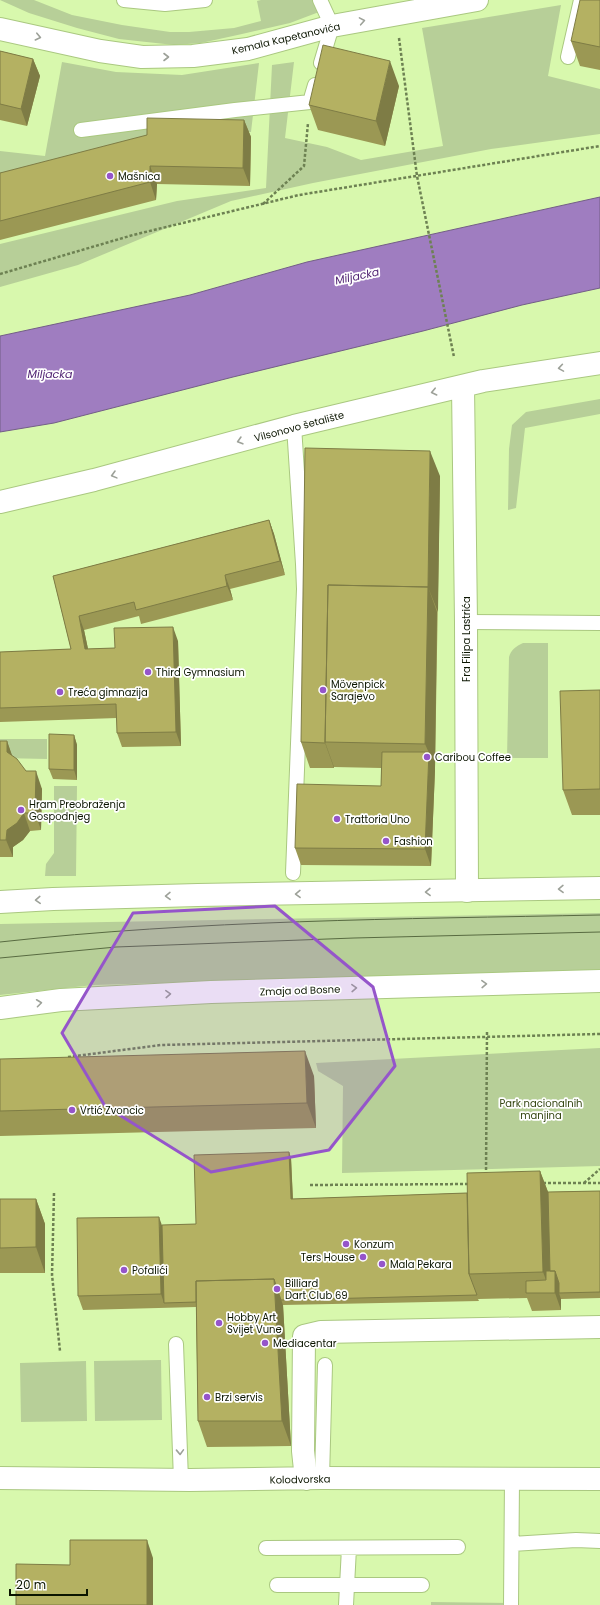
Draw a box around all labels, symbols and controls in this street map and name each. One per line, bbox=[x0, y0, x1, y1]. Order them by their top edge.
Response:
one-way arrow bbox=[359, 17, 365, 26]
street label: Kemala Kapetanovića bbox=[230, 19, 342, 58]
one-way arrow bbox=[35, 33, 41, 41]
one-way arrow bbox=[163, 53, 169, 61]
place label: Mašnica bbox=[118, 169, 160, 184]
marker: Mašnica bbox=[105, 171, 115, 181]
water label: Miljacka bbox=[333, 263, 381, 288]
one-way arrow bbox=[558, 363, 565, 372]
water label: Miljacka bbox=[28, 366, 73, 382]
one-way arrow bbox=[431, 388, 437, 396]
street label: Vilsonovo šetalište bbox=[252, 407, 346, 446]
one-way arrow bbox=[237, 436, 244, 445]
one-way arrow bbox=[111, 470, 118, 479]
street label: Fra Filipa Lastrića bbox=[459, 596, 474, 682]
place label: Third Gymnasium bbox=[156, 665, 245, 680]
marker: Third Gymnasium bbox=[143, 667, 153, 677]
place label: Mövenpick Sarajevo bbox=[331, 677, 386, 704]
place label: Treća gimnazija bbox=[68, 685, 148, 700]
marker: Mövenpick Sarajevo bbox=[318, 685, 328, 695]
marker: Treća gimnazija bbox=[55, 687, 65, 697]
place label: Caribou Coffee bbox=[435, 750, 511, 765]
marker: Caribou Coffee bbox=[422, 752, 432, 762]
place label: Hram Preobraženja Gospodnjeg bbox=[29, 797, 125, 824]
marker: Hram Preobraženja Gospodnjeg bbox=[16, 805, 26, 815]
place label: Trattoria Uno bbox=[345, 812, 410, 827]
marker: Trattoria Uno bbox=[332, 814, 342, 824]
place label: Fashion bbox=[394, 834, 433, 849]
marker: Fashion bbox=[381, 836, 391, 846]
one-way arrow bbox=[558, 885, 564, 893]
one-way arrow bbox=[425, 888, 431, 896]
one-way arrow bbox=[295, 890, 301, 898]
one-way arrow bbox=[165, 892, 171, 900]
one-way arrow bbox=[35, 895, 41, 904]
one-way arrow bbox=[481, 980, 487, 988]
street label: Zmaja od Bosne bbox=[259, 982, 341, 999]
one-way arrow bbox=[351, 984, 357, 992]
one-way arrow bbox=[165, 990, 171, 999]
one-way arrow bbox=[36, 998, 42, 1007]
park label: Park nacionalnih manjina bbox=[499, 1096, 583, 1123]
place label: Vrtić Zvoncic bbox=[80, 1103, 144, 1118]
marker: Vrtić Zvoncic bbox=[67, 1105, 77, 1115]
place label: Konzum bbox=[354, 1237, 394, 1252]
marker: Konzum bbox=[341, 1239, 351, 1249]
place label: Ters House bbox=[301, 1250, 355, 1265]
marker: Ters House bbox=[358, 1252, 368, 1262]
place label: Mala Pekara bbox=[390, 1257, 452, 1272]
marker: Mala Pekara bbox=[377, 1259, 387, 1269]
place label: Pofalići bbox=[132, 1263, 168, 1278]
marker: Pofalići bbox=[119, 1265, 129, 1275]
place label: Billiard Dart Club 69 bbox=[285, 1276, 348, 1303]
marker: Billiard Dart Club 69 bbox=[272, 1284, 282, 1294]
place label: Hobby Art Svijet Vune bbox=[227, 1310, 282, 1337]
marker: Hobby Art Svijet Vune bbox=[214, 1318, 224, 1328]
place label: Mediacentar bbox=[273, 1336, 337, 1351]
marker: Mediacentar bbox=[260, 1338, 270, 1348]
place label: Brzi servis bbox=[215, 1390, 263, 1405]
marker: Brzi servis bbox=[202, 1392, 212, 1402]
one-way arrow bbox=[176, 1449, 184, 1455]
street label: Kolodvorska bbox=[269, 1471, 331, 1488]
scale bar bbox=[10, 1571, 87, 1597]
text: 20 m bbox=[16, 1576, 46, 1593]

